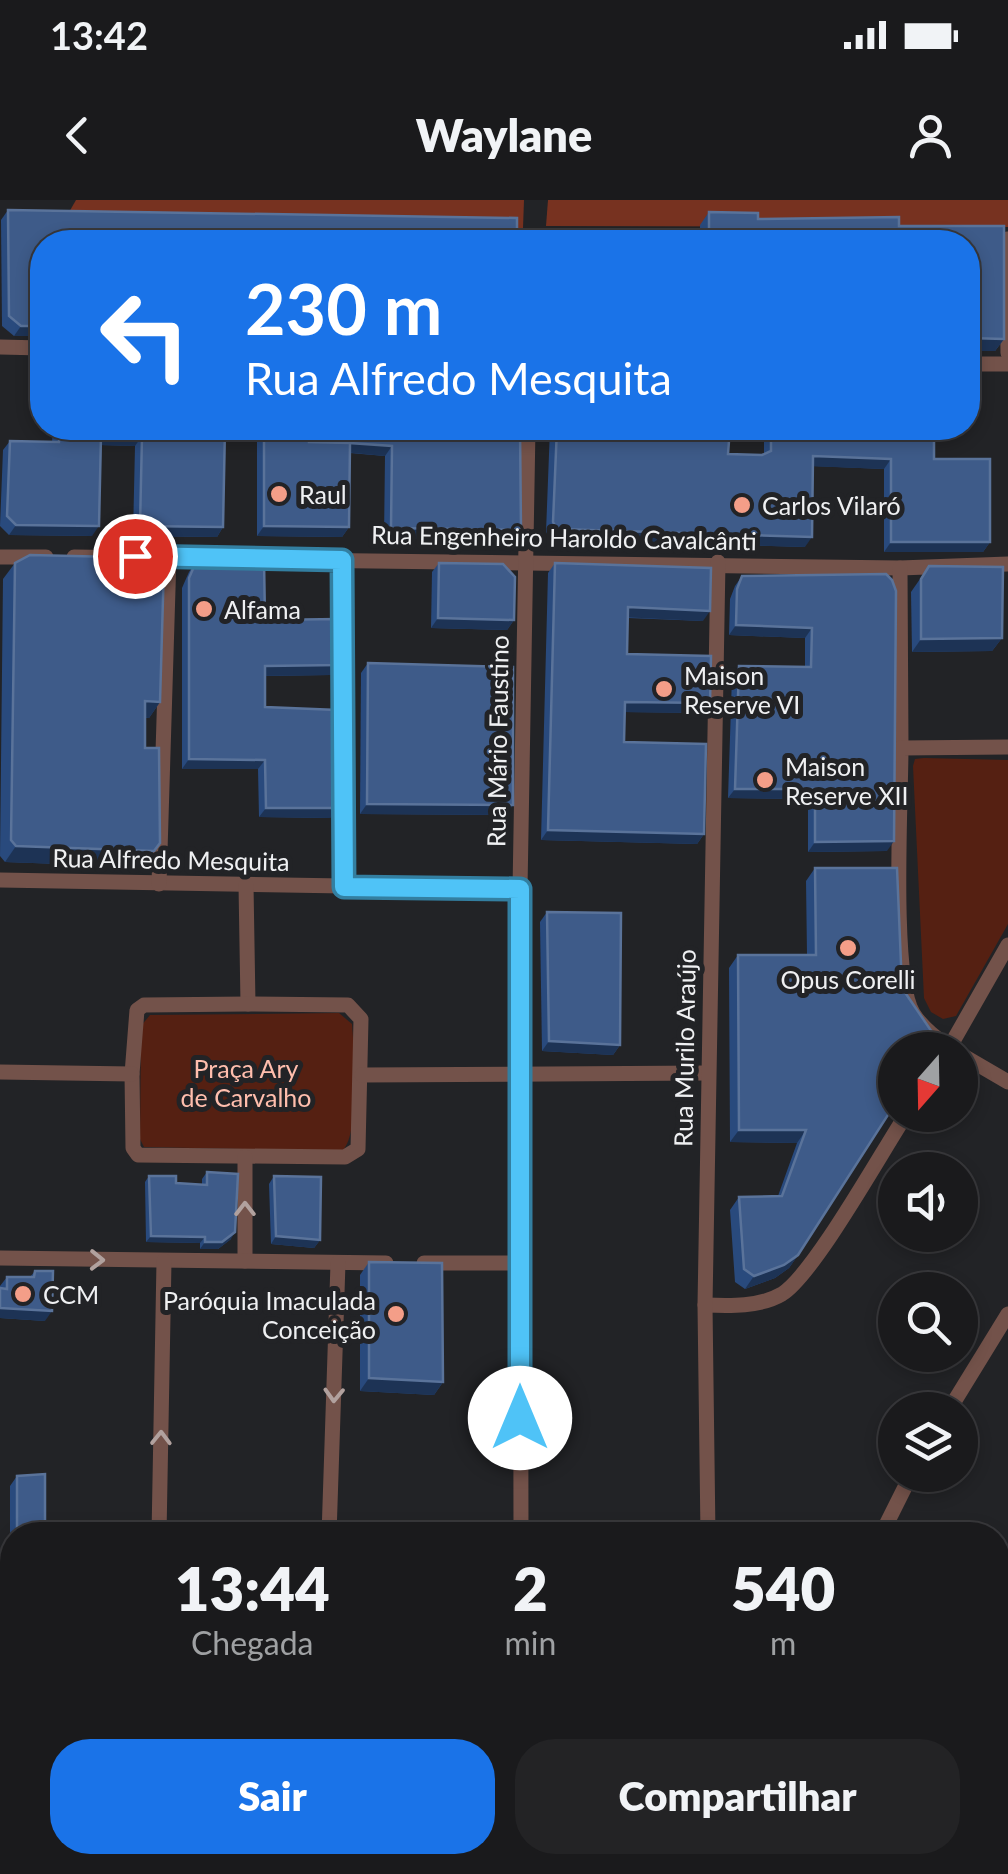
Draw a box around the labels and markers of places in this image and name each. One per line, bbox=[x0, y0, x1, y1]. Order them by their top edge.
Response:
place label: Raul bbox=[299, 479, 347, 509]
marker: Raul bbox=[268, 483, 290, 505]
place label: Carlos Vilaró bbox=[762, 490, 901, 520]
marker: Carlos Vilaró bbox=[731, 494, 753, 516]
pin bbox=[93, 514, 178, 599]
place label: Alfama bbox=[224, 594, 301, 624]
marker: Alfama bbox=[193, 598, 215, 620]
place label: Maison Reserve VI bbox=[684, 660, 800, 719]
marker: Maison Reserve VI bbox=[653, 678, 675, 700]
place label: Maison Reserve XII bbox=[785, 751, 909, 810]
marker: Maison Reserve XII bbox=[754, 769, 776, 791]
marker: Opus Corelli bbox=[837, 937, 859, 959]
place label: Opus Corelli bbox=[780, 964, 916, 994]
place label: CCM bbox=[43, 1279, 99, 1309]
marker: CCM bbox=[12, 1283, 34, 1305]
place label: Paróquia Imaculada Conceição bbox=[163, 1285, 376, 1344]
marker: Paróquia Imaculada Conceição bbox=[385, 1303, 407, 1325]

